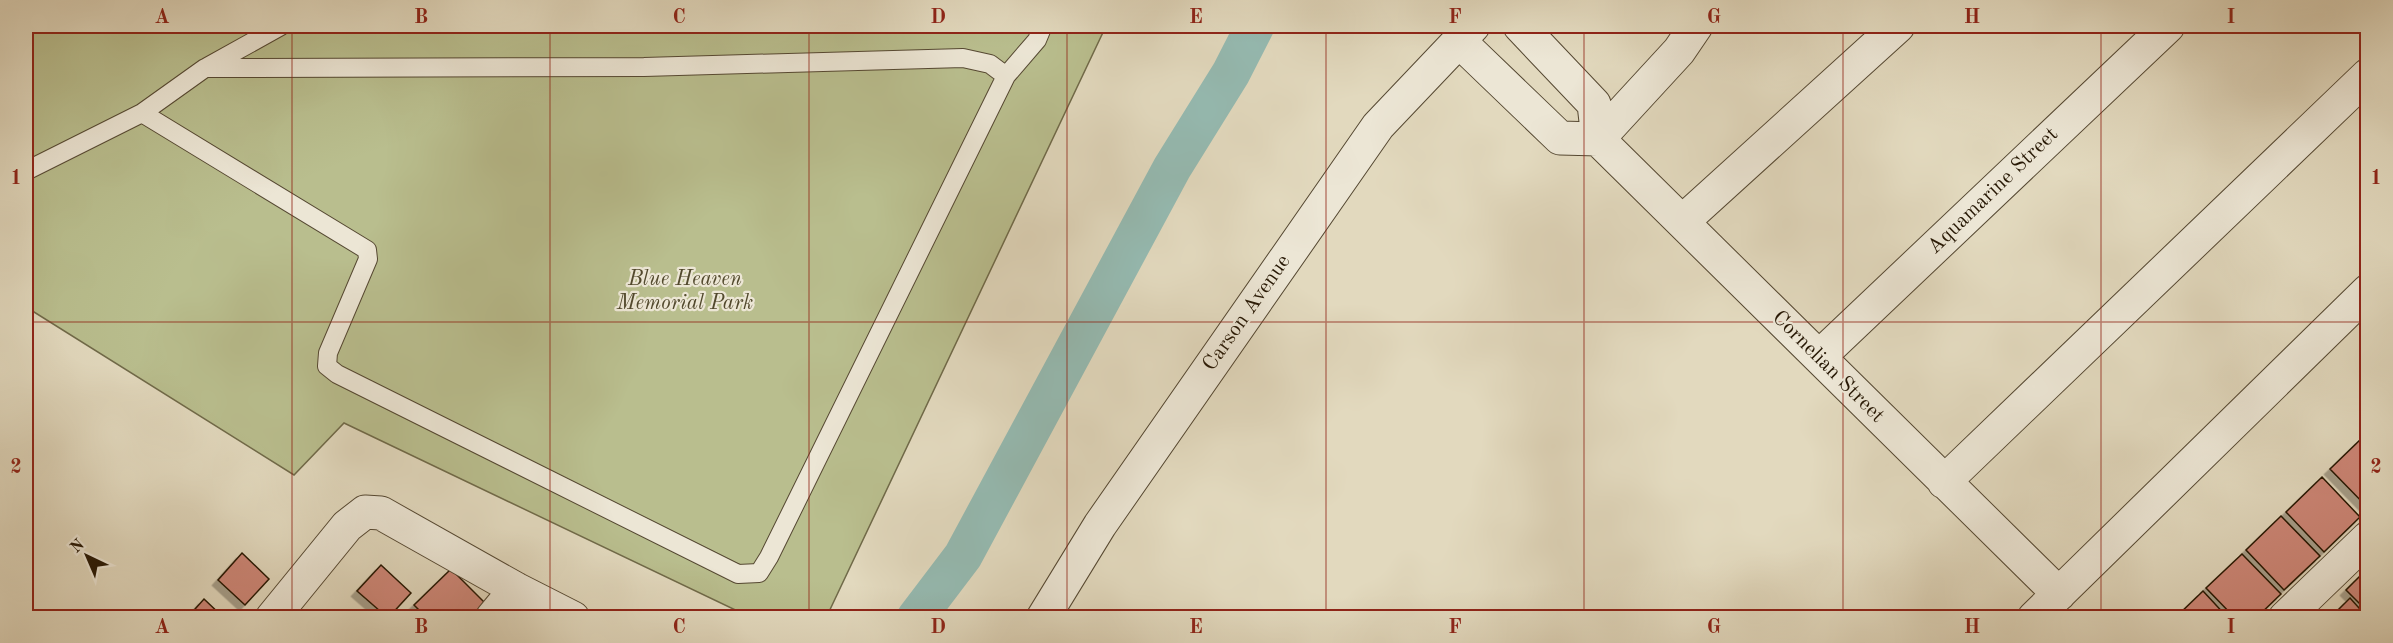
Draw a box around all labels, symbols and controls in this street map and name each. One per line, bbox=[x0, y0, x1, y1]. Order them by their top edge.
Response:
text: A bbox=[154, 8, 170, 28]
text: B bbox=[414, 8, 428, 28]
text: C bbox=[672, 8, 686, 28]
text: D bbox=[930, 8, 946, 28]
text: E bbox=[1189, 8, 1203, 28]
text: F bbox=[1448, 8, 1462, 28]
text: G bbox=[1707, 8, 1721, 28]
text: H bbox=[1964, 8, 1980, 28]
text: I bbox=[2227, 8, 2235, 28]
street label: Aquamarine Street bbox=[1924, 124, 2062, 258]
text: 1 bbox=[10, 169, 22, 189]
text: 1 bbox=[2370, 169, 2382, 189]
street label: Carson Avenue bbox=[1199, 251, 1295, 375]
park label: Blue Heaven Memorial Park bbox=[616, 269, 753, 314]
street label: Cornelian Street bbox=[1768, 307, 1888, 427]
text: 2 bbox=[10, 458, 22, 478]
text: 2 bbox=[2370, 458, 2382, 478]
north arrow bbox=[57, 526, 117, 586]
text: N bbox=[68, 536, 88, 557]
text: A bbox=[154, 618, 170, 638]
text: B bbox=[414, 618, 428, 638]
text: C bbox=[672, 618, 686, 638]
text: D bbox=[930, 618, 946, 638]
text: E bbox=[1189, 618, 1203, 638]
text: F bbox=[1448, 618, 1462, 638]
text: G bbox=[1707, 618, 1721, 638]
text: H bbox=[1964, 618, 1980, 638]
text: I bbox=[2227, 618, 2235, 638]

